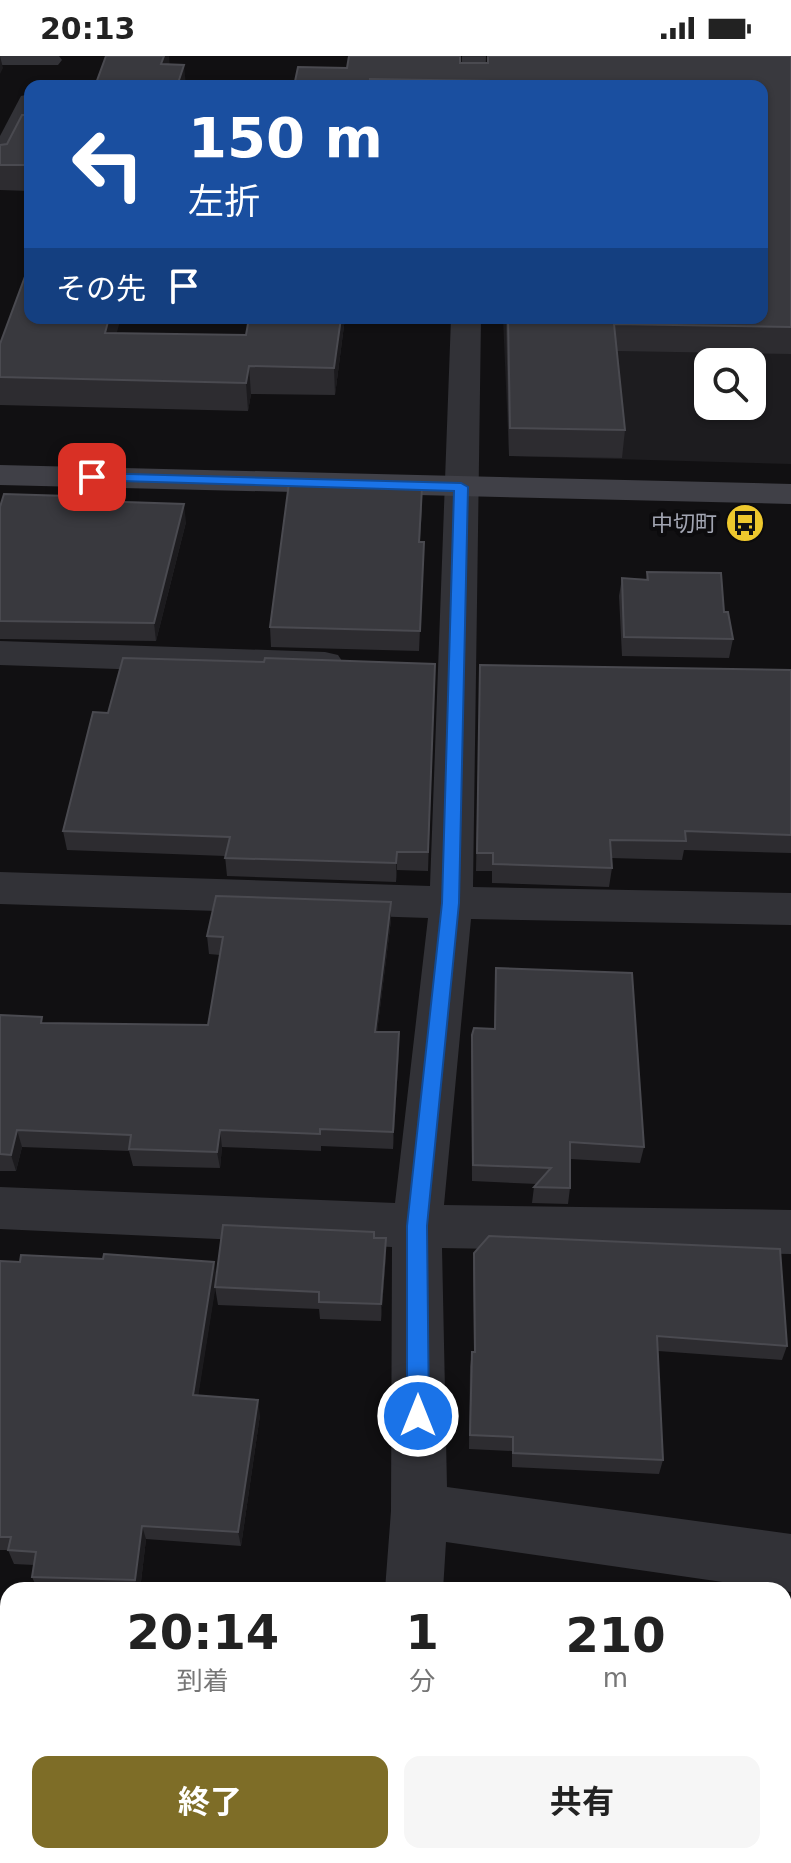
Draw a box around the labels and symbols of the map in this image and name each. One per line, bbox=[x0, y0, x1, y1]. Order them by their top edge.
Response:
pin bbox=[58, 443, 126, 511]
bus stop icon: 中切町 bbox=[724, 502, 766, 544]
place label: 中切町 bbox=[651, 511, 717, 536]
position arrow bbox=[376, 1374, 460, 1458]

